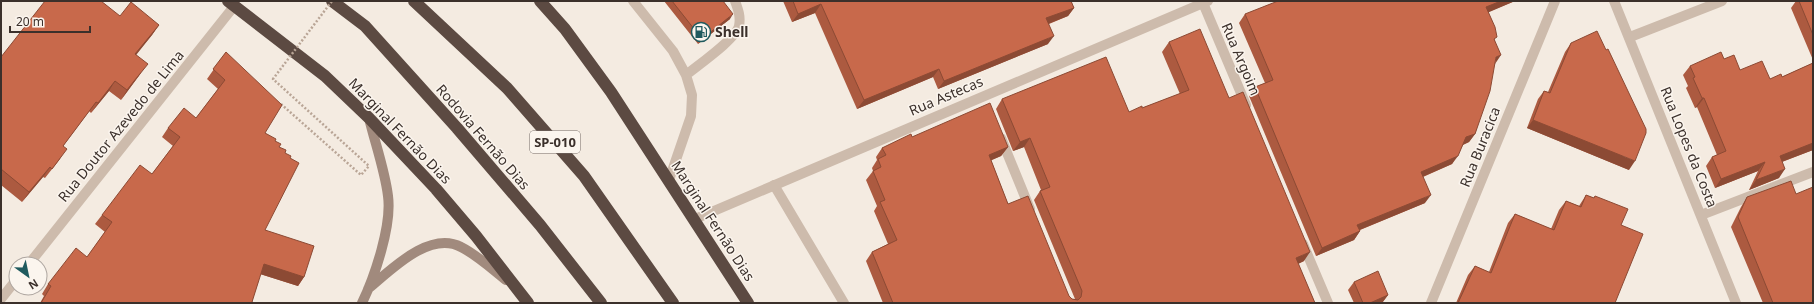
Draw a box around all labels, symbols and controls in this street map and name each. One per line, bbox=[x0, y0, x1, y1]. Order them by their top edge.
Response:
scale bar bbox=[10, 8, 90, 34]
text: 20 m bbox=[16, 13, 44, 30]
street label: Rua Argoim bbox=[1218, 20, 1265, 98]
fuel station icon: Shell bbox=[690, 21, 712, 43]
place label: Shell bbox=[715, 22, 749, 41]
street label: Rua Doutor Azevedo de Lima bbox=[53, 46, 188, 206]
street label: Rua Astecas bbox=[906, 71, 986, 120]
street label: Marginal Fernão Dias bbox=[345, 74, 456, 188]
street label: Rodovia Fernão Dias bbox=[432, 80, 535, 194]
street label: Rua Lopes da Costa bbox=[1657, 84, 1722, 210]
street label: Rua Buracica bbox=[1455, 104, 1504, 190]
road number: SP-010 bbox=[530, 131, 580, 153]
street label: Marginal Fernão Dias bbox=[667, 157, 760, 285]
north arrow bbox=[8, 256, 48, 296]
text: N bbox=[26, 276, 42, 294]

